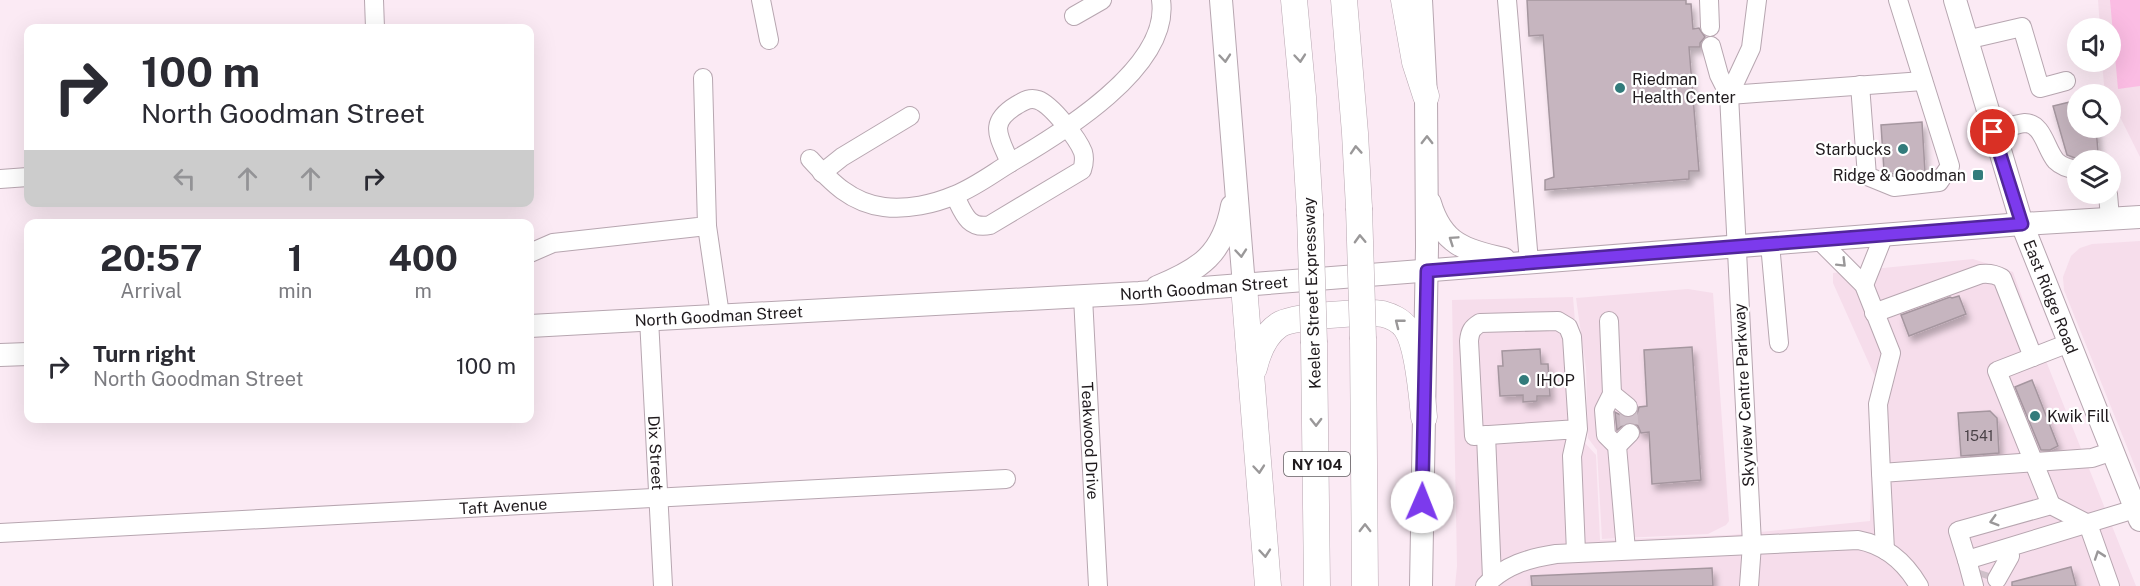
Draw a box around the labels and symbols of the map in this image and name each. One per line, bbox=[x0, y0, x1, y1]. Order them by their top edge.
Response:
one-way arrow bbox=[1218, 54, 1231, 63]
one-way arrow bbox=[1293, 54, 1306, 63]
place label: Riedman Health Center bbox=[1632, 70, 1736, 107]
marker: Riedman Health Center bbox=[1613, 81, 1627, 95]
pin bbox=[1967, 106, 2018, 157]
one-way arrow bbox=[1421, 135, 1433, 144]
place label: Starbucks bbox=[1815, 140, 1891, 159]
marker: Starbucks bbox=[1896, 142, 1910, 156]
one-way arrow bbox=[1350, 145, 1363, 154]
place label: Ridge & Goodman bbox=[1833, 166, 1966, 185]
marker: Ridge & Goodman bbox=[1971, 168, 1985, 182]
street label: Keeler Street Expressway bbox=[1299, 196, 1325, 389]
one-way arrow bbox=[1354, 234, 1366, 243]
one-way arrow bbox=[1449, 236, 1460, 247]
street label: East Ridge Road bbox=[2020, 237, 2082, 357]
one-way arrow bbox=[1235, 248, 1248, 257]
one-way arrow bbox=[1834, 255, 1845, 266]
street label: North Goodman Street bbox=[1119, 272, 1289, 304]
street label: North Goodman Street bbox=[634, 302, 803, 330]
street label: Skyview Centre Parkway bbox=[1730, 302, 1758, 487]
one-way arrow bbox=[1395, 319, 1406, 330]
place label: IHOP bbox=[1536, 371, 1575, 390]
marker: IHOP bbox=[1517, 373, 1531, 387]
street label: Teakwood Drive bbox=[1078, 382, 1103, 500]
place label: Kwik Fill bbox=[2047, 407, 2110, 426]
marker: Kwik Fill bbox=[2028, 409, 2042, 423]
street label: Dix Street bbox=[645, 415, 667, 491]
one-way arrow bbox=[1310, 418, 1322, 427]
house number: 1541 bbox=[1964, 428, 1994, 444]
road number: NY 104 bbox=[1284, 452, 1350, 476]
one-way arrow bbox=[1252, 465, 1265, 474]
position arrow bbox=[1390, 470, 1454, 534]
street label: Taft Avenue bbox=[459, 494, 548, 518]
one-way arrow bbox=[1989, 514, 2000, 526]
one-way arrow bbox=[1359, 523, 1371, 532]
one-way arrow bbox=[1259, 548, 1272, 557]
one-way arrow bbox=[2093, 550, 2106, 561]

